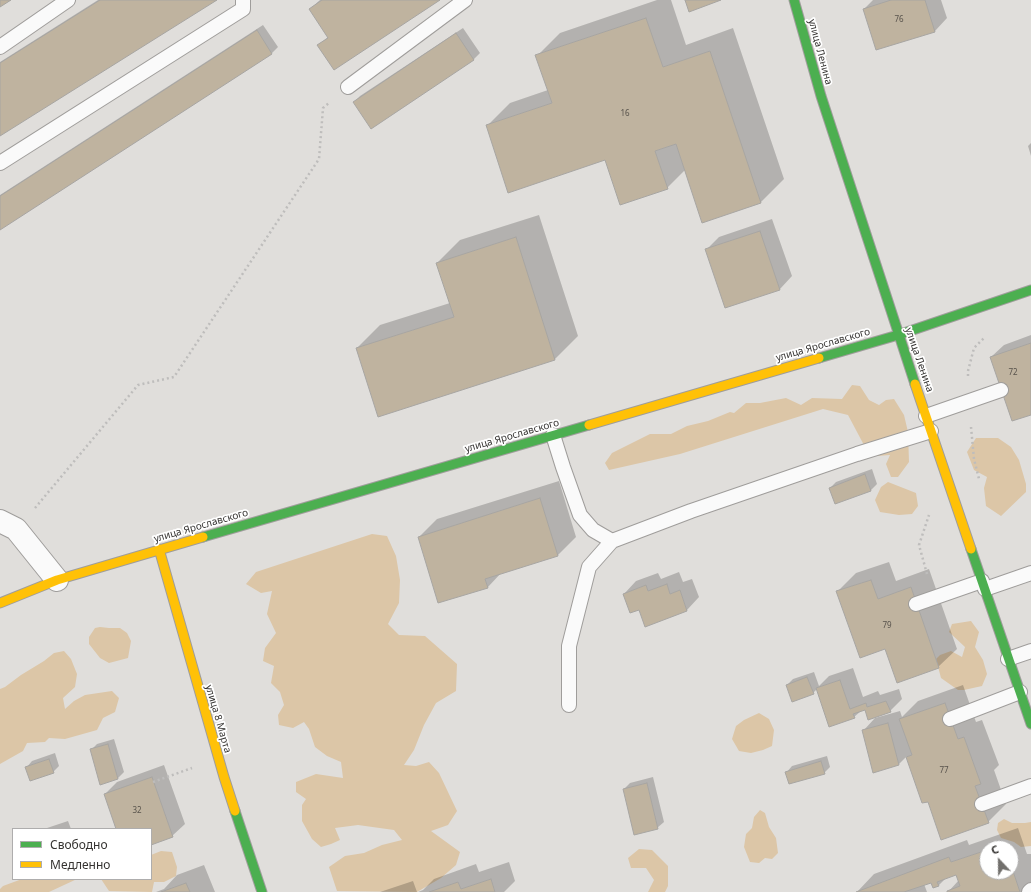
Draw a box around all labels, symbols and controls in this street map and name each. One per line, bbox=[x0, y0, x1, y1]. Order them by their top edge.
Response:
house number: 76 bbox=[894, 15, 904, 25]
street label: улица Ленина bbox=[805, 18, 835, 86]
house number: 16 bbox=[620, 109, 630, 119]
street label: улица Ярославского bbox=[774, 326, 872, 364]
street label: улица Ленина bbox=[902, 326, 936, 394]
house number: 72 bbox=[1008, 368, 1018, 378]
street label: улица Ярославского bbox=[463, 417, 561, 455]
street label: улица Ярославского bbox=[152, 507, 250, 545]
house number: 79 bbox=[882, 621, 892, 631]
street label: улица 8 Марта bbox=[203, 684, 233, 754]
house number: 77 bbox=[939, 766, 949, 776]
house number: 32 bbox=[132, 806, 142, 816]
legend bbox=[12, 828, 152, 880]
text: Свободно bbox=[50, 836, 108, 853]
north arrow bbox=[979, 840, 1019, 880]
text: С bbox=[989, 841, 1001, 858]
text: Медленно bbox=[50, 856, 110, 873]

